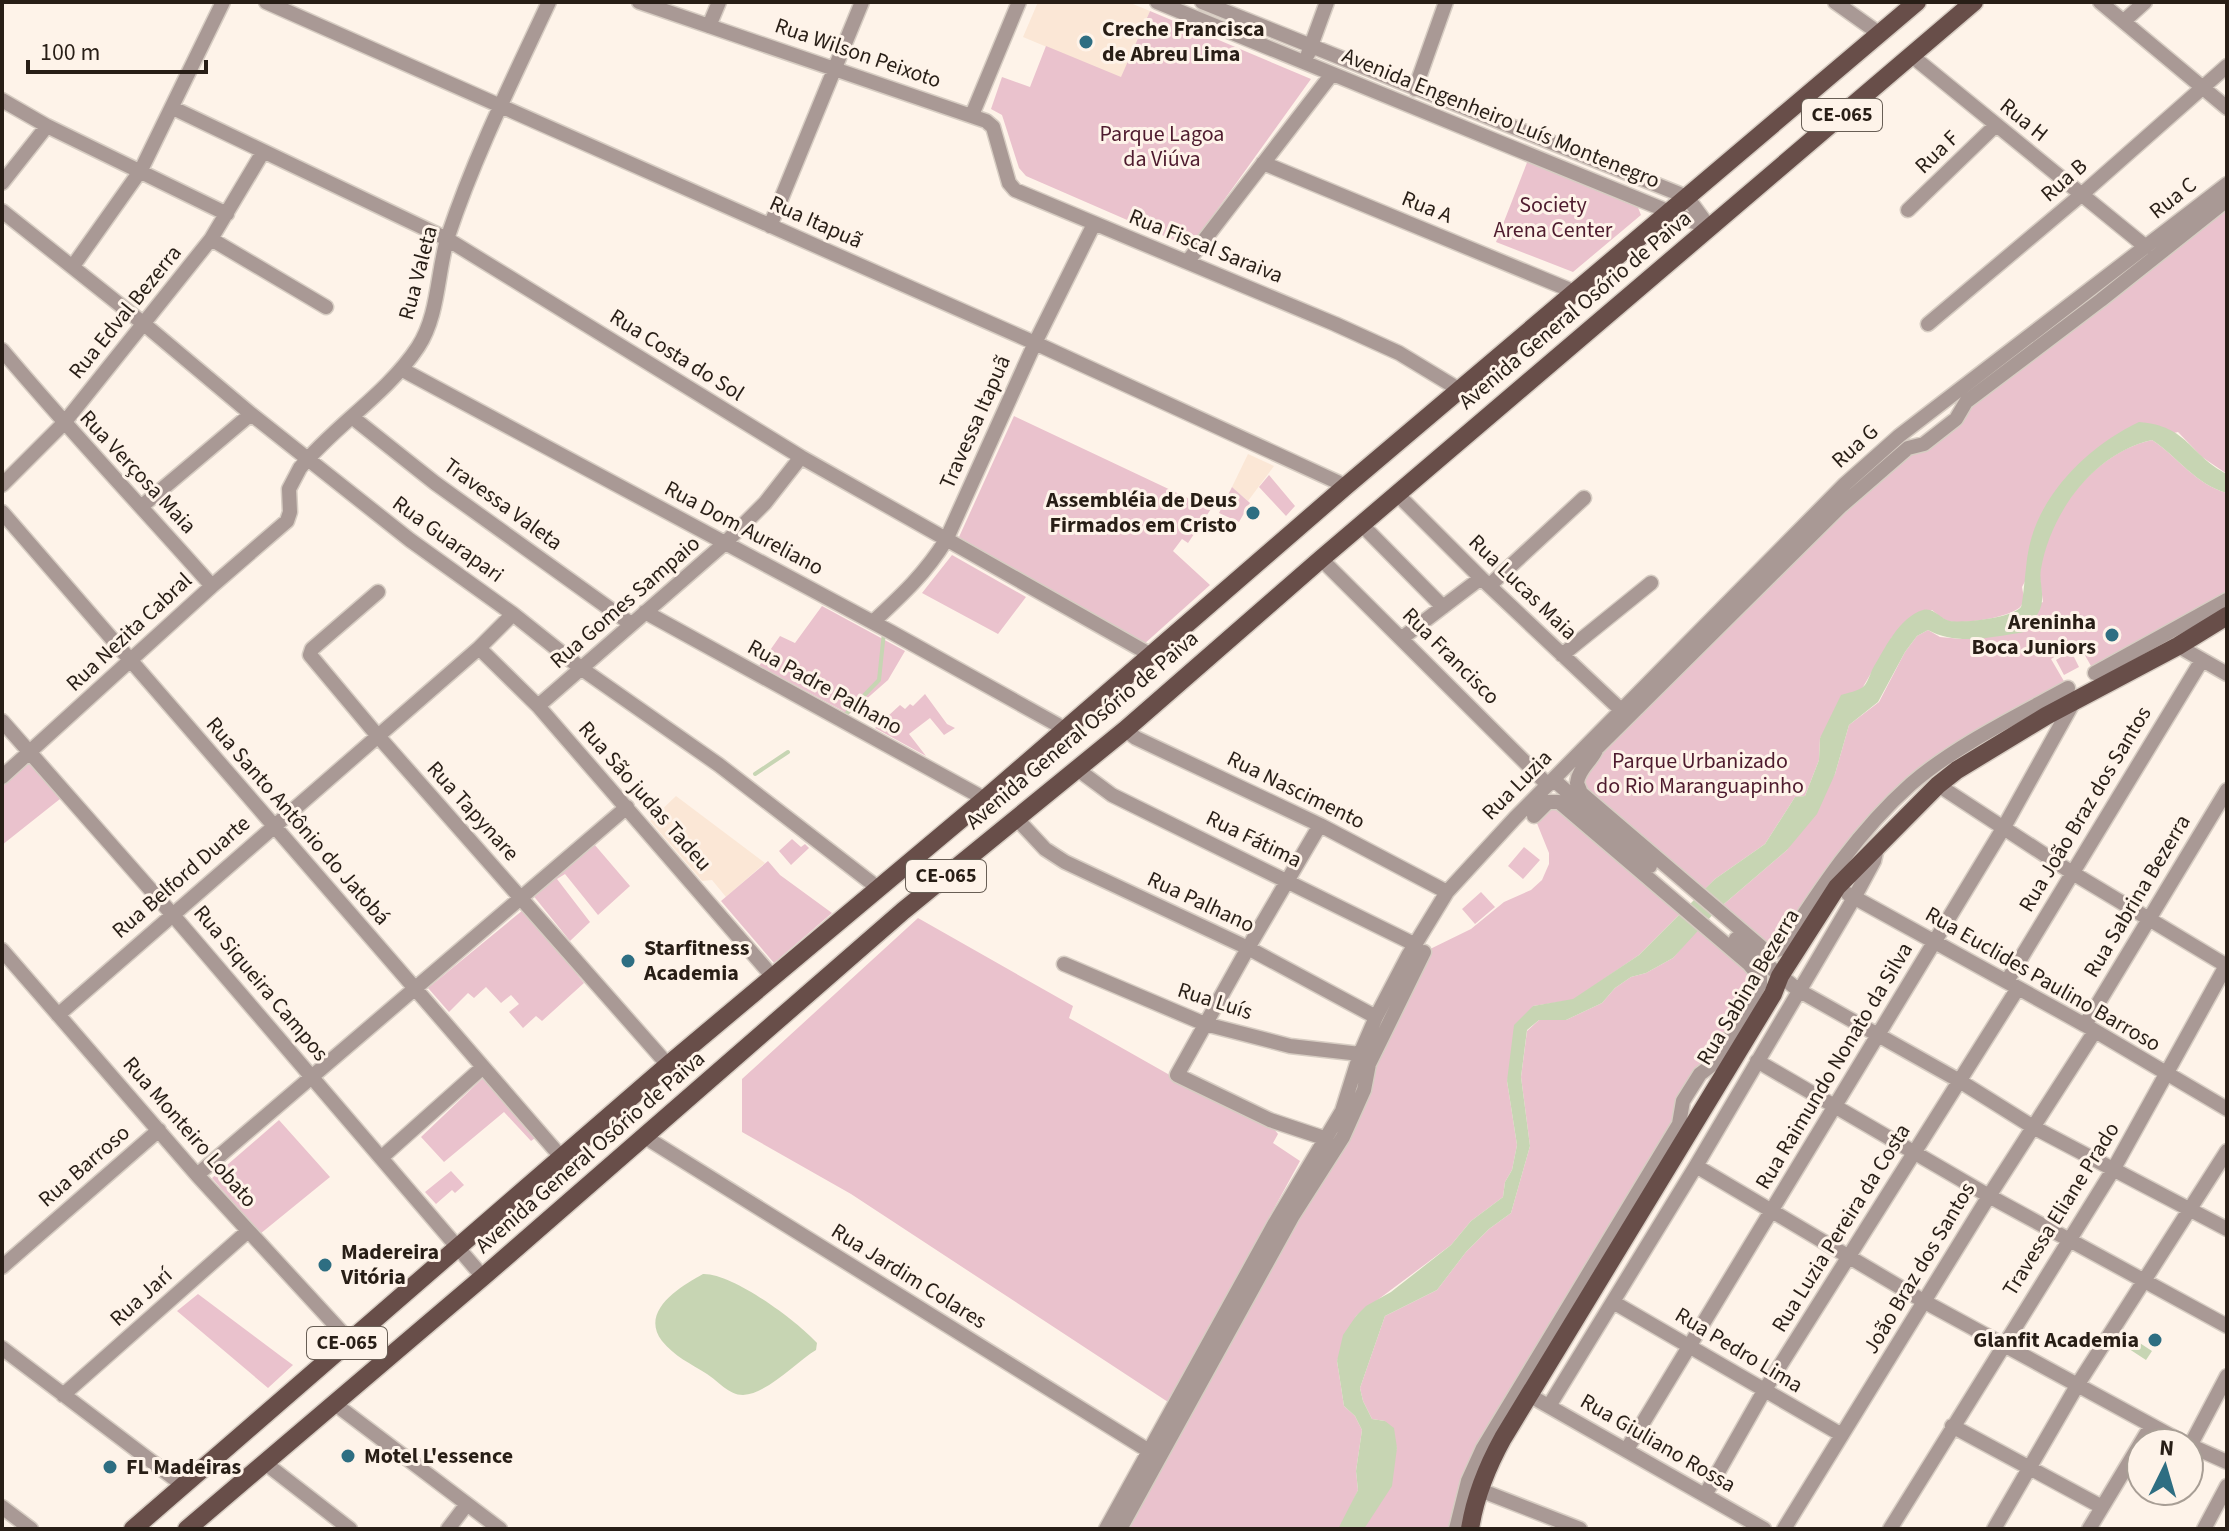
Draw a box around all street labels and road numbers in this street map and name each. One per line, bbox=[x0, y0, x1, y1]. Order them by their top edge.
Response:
street label: Rua Wilson Peixoto bbox=[770, 10, 946, 96]
street label: Avenida Engenheiro Luís Montenegro bbox=[1337, 39, 1665, 197]
street label: Rua H bbox=[1993, 90, 2055, 150]
road number: CE-065 bbox=[1802, 99, 1882, 131]
street label: Rua F bbox=[1908, 123, 1966, 181]
street label: Rua B bbox=[2034, 151, 2095, 209]
street label: Rua C bbox=[2142, 169, 2204, 227]
street label: Rua A bbox=[1397, 182, 1457, 232]
street label: Rua Itapuã bbox=[764, 187, 868, 257]
street label: Rua Fiscal Saraiva bbox=[1124, 200, 1288, 292]
street label: Avenida General Osório de Paiva bbox=[1452, 203, 1698, 417]
street label: Rua Valeta bbox=[390, 222, 446, 324]
street label: Rua Edval Bezerra bbox=[61, 238, 189, 386]
street label: Rua Costa do Sol bbox=[603, 301, 751, 409]
street label: Travessa Itapuã bbox=[931, 350, 1019, 494]
street label: Rua Verçosa Maia bbox=[72, 403, 204, 541]
street label: Rua G bbox=[1824, 416, 1886, 476]
street label: Travessa Valeta bbox=[437, 450, 569, 558]
street label: Rua Dom Aureliano bbox=[659, 473, 829, 583]
street label: Rua Guarapari bbox=[386, 488, 510, 590]
street label: Rua Lucas Maia bbox=[1461, 527, 1585, 647]
street label: Rua Gomes Sampaio bbox=[543, 528, 707, 676]
street label: Rua Nezita Cabral bbox=[59, 565, 199, 699]
street label: Rua Francisco bbox=[1395, 600, 1507, 712]
street label: Avenida General Osório de Paiva bbox=[959, 623, 1205, 837]
street label: Rua Padre Palhano bbox=[742, 631, 908, 743]
street label: Rua João Braz dos Santos bbox=[2011, 700, 2159, 918]
street label: Rua Santo Antônio do Jatobá bbox=[198, 710, 398, 932]
street label: Rua São judas Tadeu bbox=[571, 714, 719, 878]
street label: Rua Luzia bbox=[1474, 742, 1560, 828]
street label: Rua Nascimento bbox=[1221, 743, 1371, 837]
street label: Rua Tapynare bbox=[419, 754, 527, 868]
street label: Rua Fátima bbox=[1201, 802, 1307, 876]
street label: Rua Belford Duarte bbox=[105, 808, 257, 946]
street label: Rua Sabrina Bezerra bbox=[2076, 808, 2198, 984]
road number: CE-065 bbox=[906, 860, 986, 892]
street label: Rua Palhano bbox=[1142, 863, 1260, 941]
street label: Rua Siqueira Campos bbox=[186, 898, 336, 1068]
street label: Rua Euclides Paulino Barroso bbox=[1919, 898, 2167, 1060]
street label: Rua Sabina Bezerra bbox=[1689, 903, 1807, 1071]
street label: Rua Raimundo Nonato da Silva bbox=[1747, 936, 1921, 1196]
street label: Rua Luís bbox=[1173, 974, 1257, 1028]
street label: Avenida General Osório de Paiva bbox=[468, 1043, 712, 1261]
street label: Rua Monteiro Lobato bbox=[115, 1049, 265, 1215]
street label: Travessa Eliane Prado bbox=[1994, 1116, 2128, 1302]
street label: Rua Barroso bbox=[31, 1117, 137, 1215]
street label: Rua Luzia Pereira da Costa bbox=[1764, 1117, 1918, 1339]
street label: João Braz dos Santos bbox=[1855, 1176, 1983, 1360]
street label: Rua Jardim Colares bbox=[825, 1215, 993, 1337]
street label: Rua Jarí bbox=[103, 1260, 180, 1334]
street label: Rua Pedro Lima bbox=[1669, 1299, 1809, 1401]
road number: CE-065 bbox=[307, 1327, 387, 1359]
street label: Rua Giuliano Rossa bbox=[1574, 1385, 1742, 1501]

